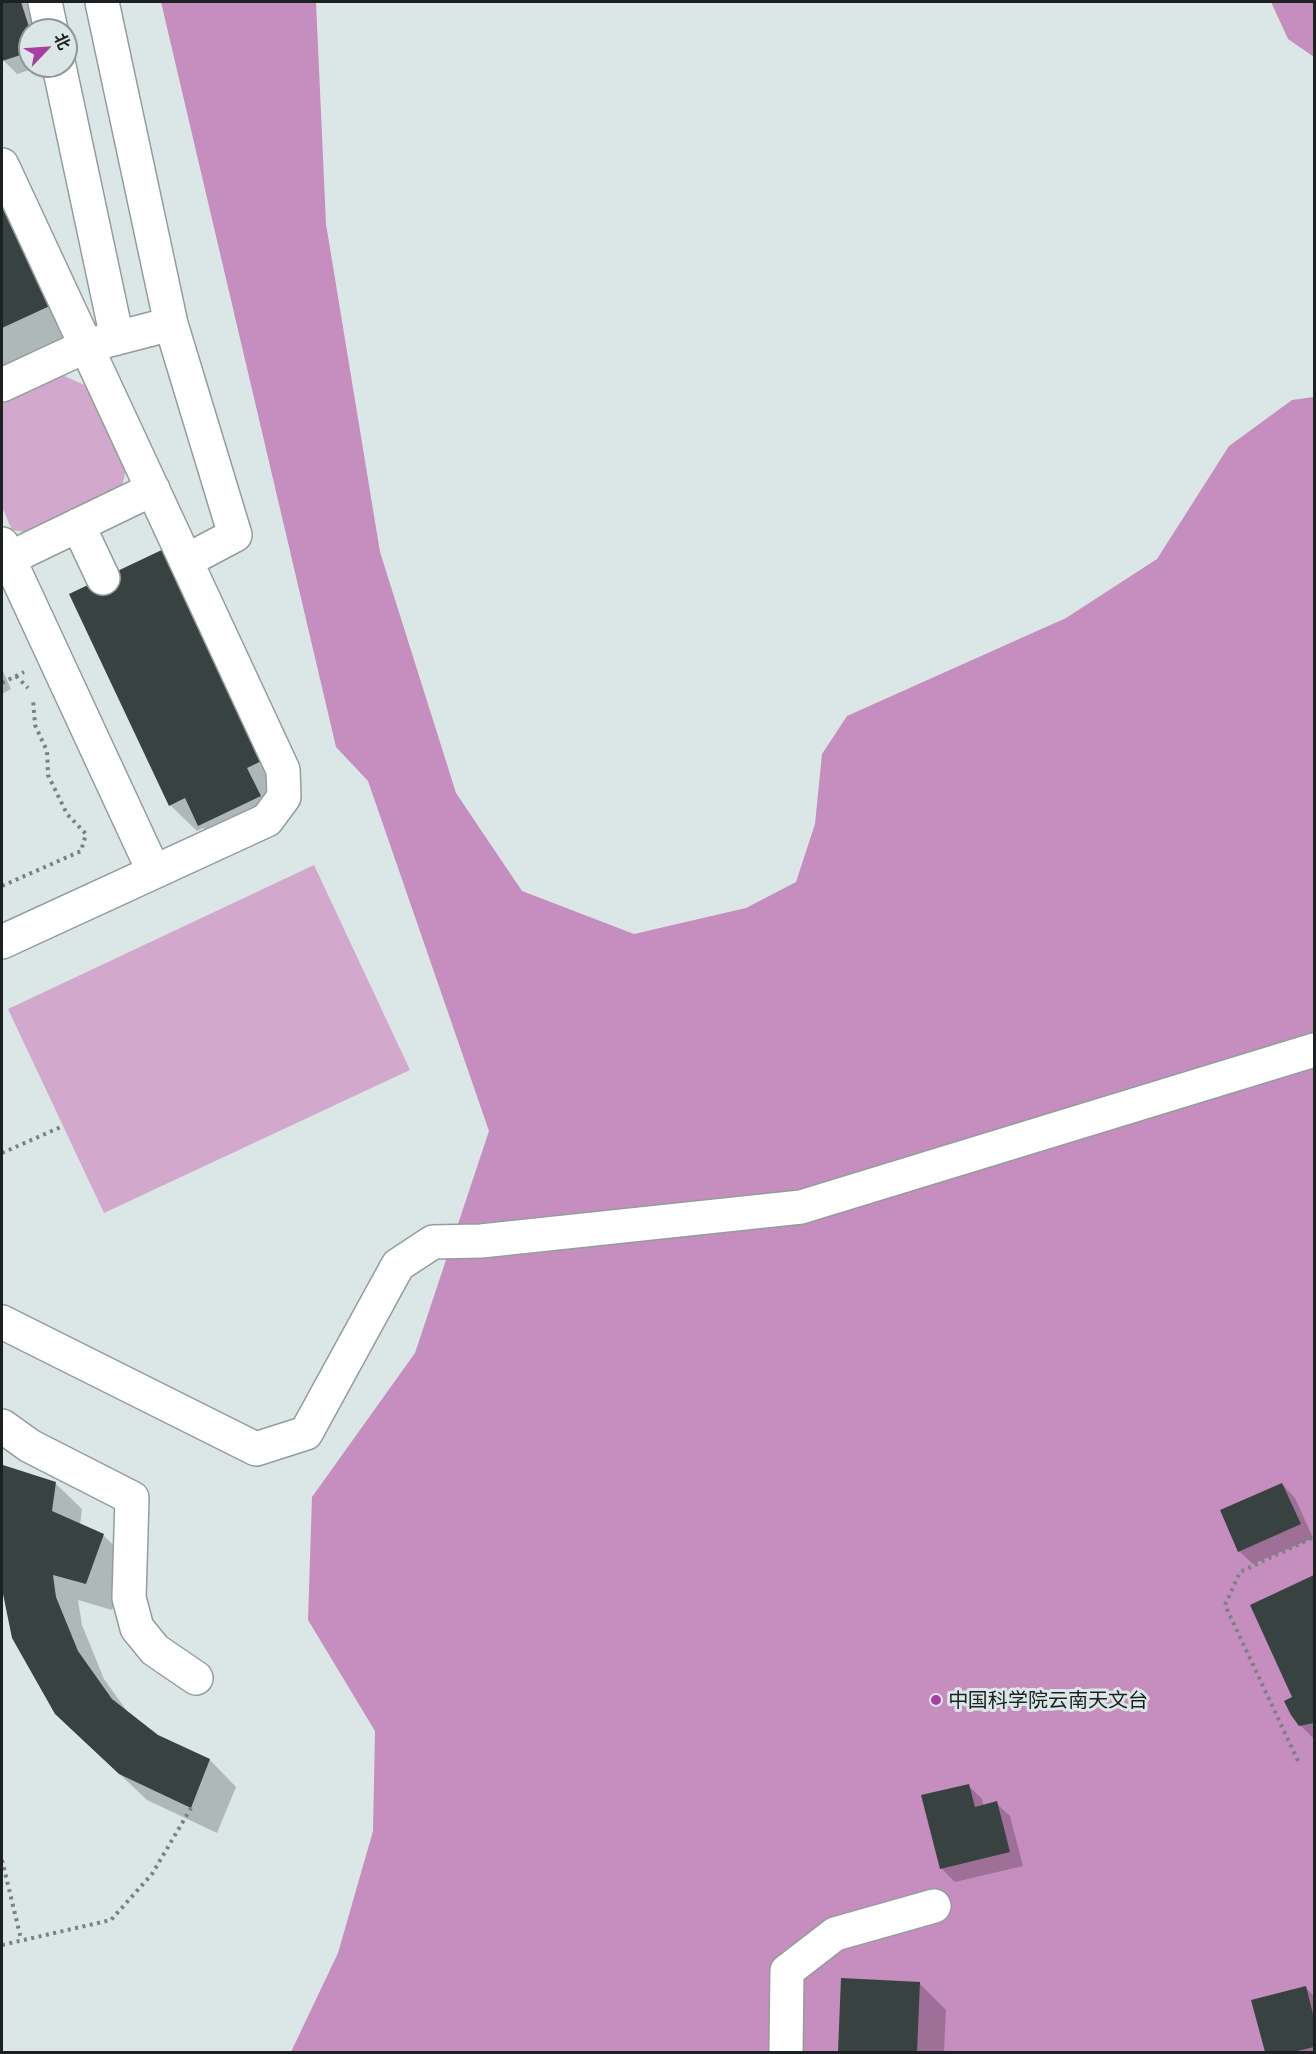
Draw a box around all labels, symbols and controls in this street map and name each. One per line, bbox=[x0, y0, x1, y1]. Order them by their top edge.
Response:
north arrow bbox=[18, 18, 78, 78]
text: 北 bbox=[51, 30, 74, 52]
place label: 中国科学院云南天文台 bbox=[948, 1688, 1148, 1712]
marker: 中国科学院云南天文台 bbox=[929, 1693, 943, 1707]

